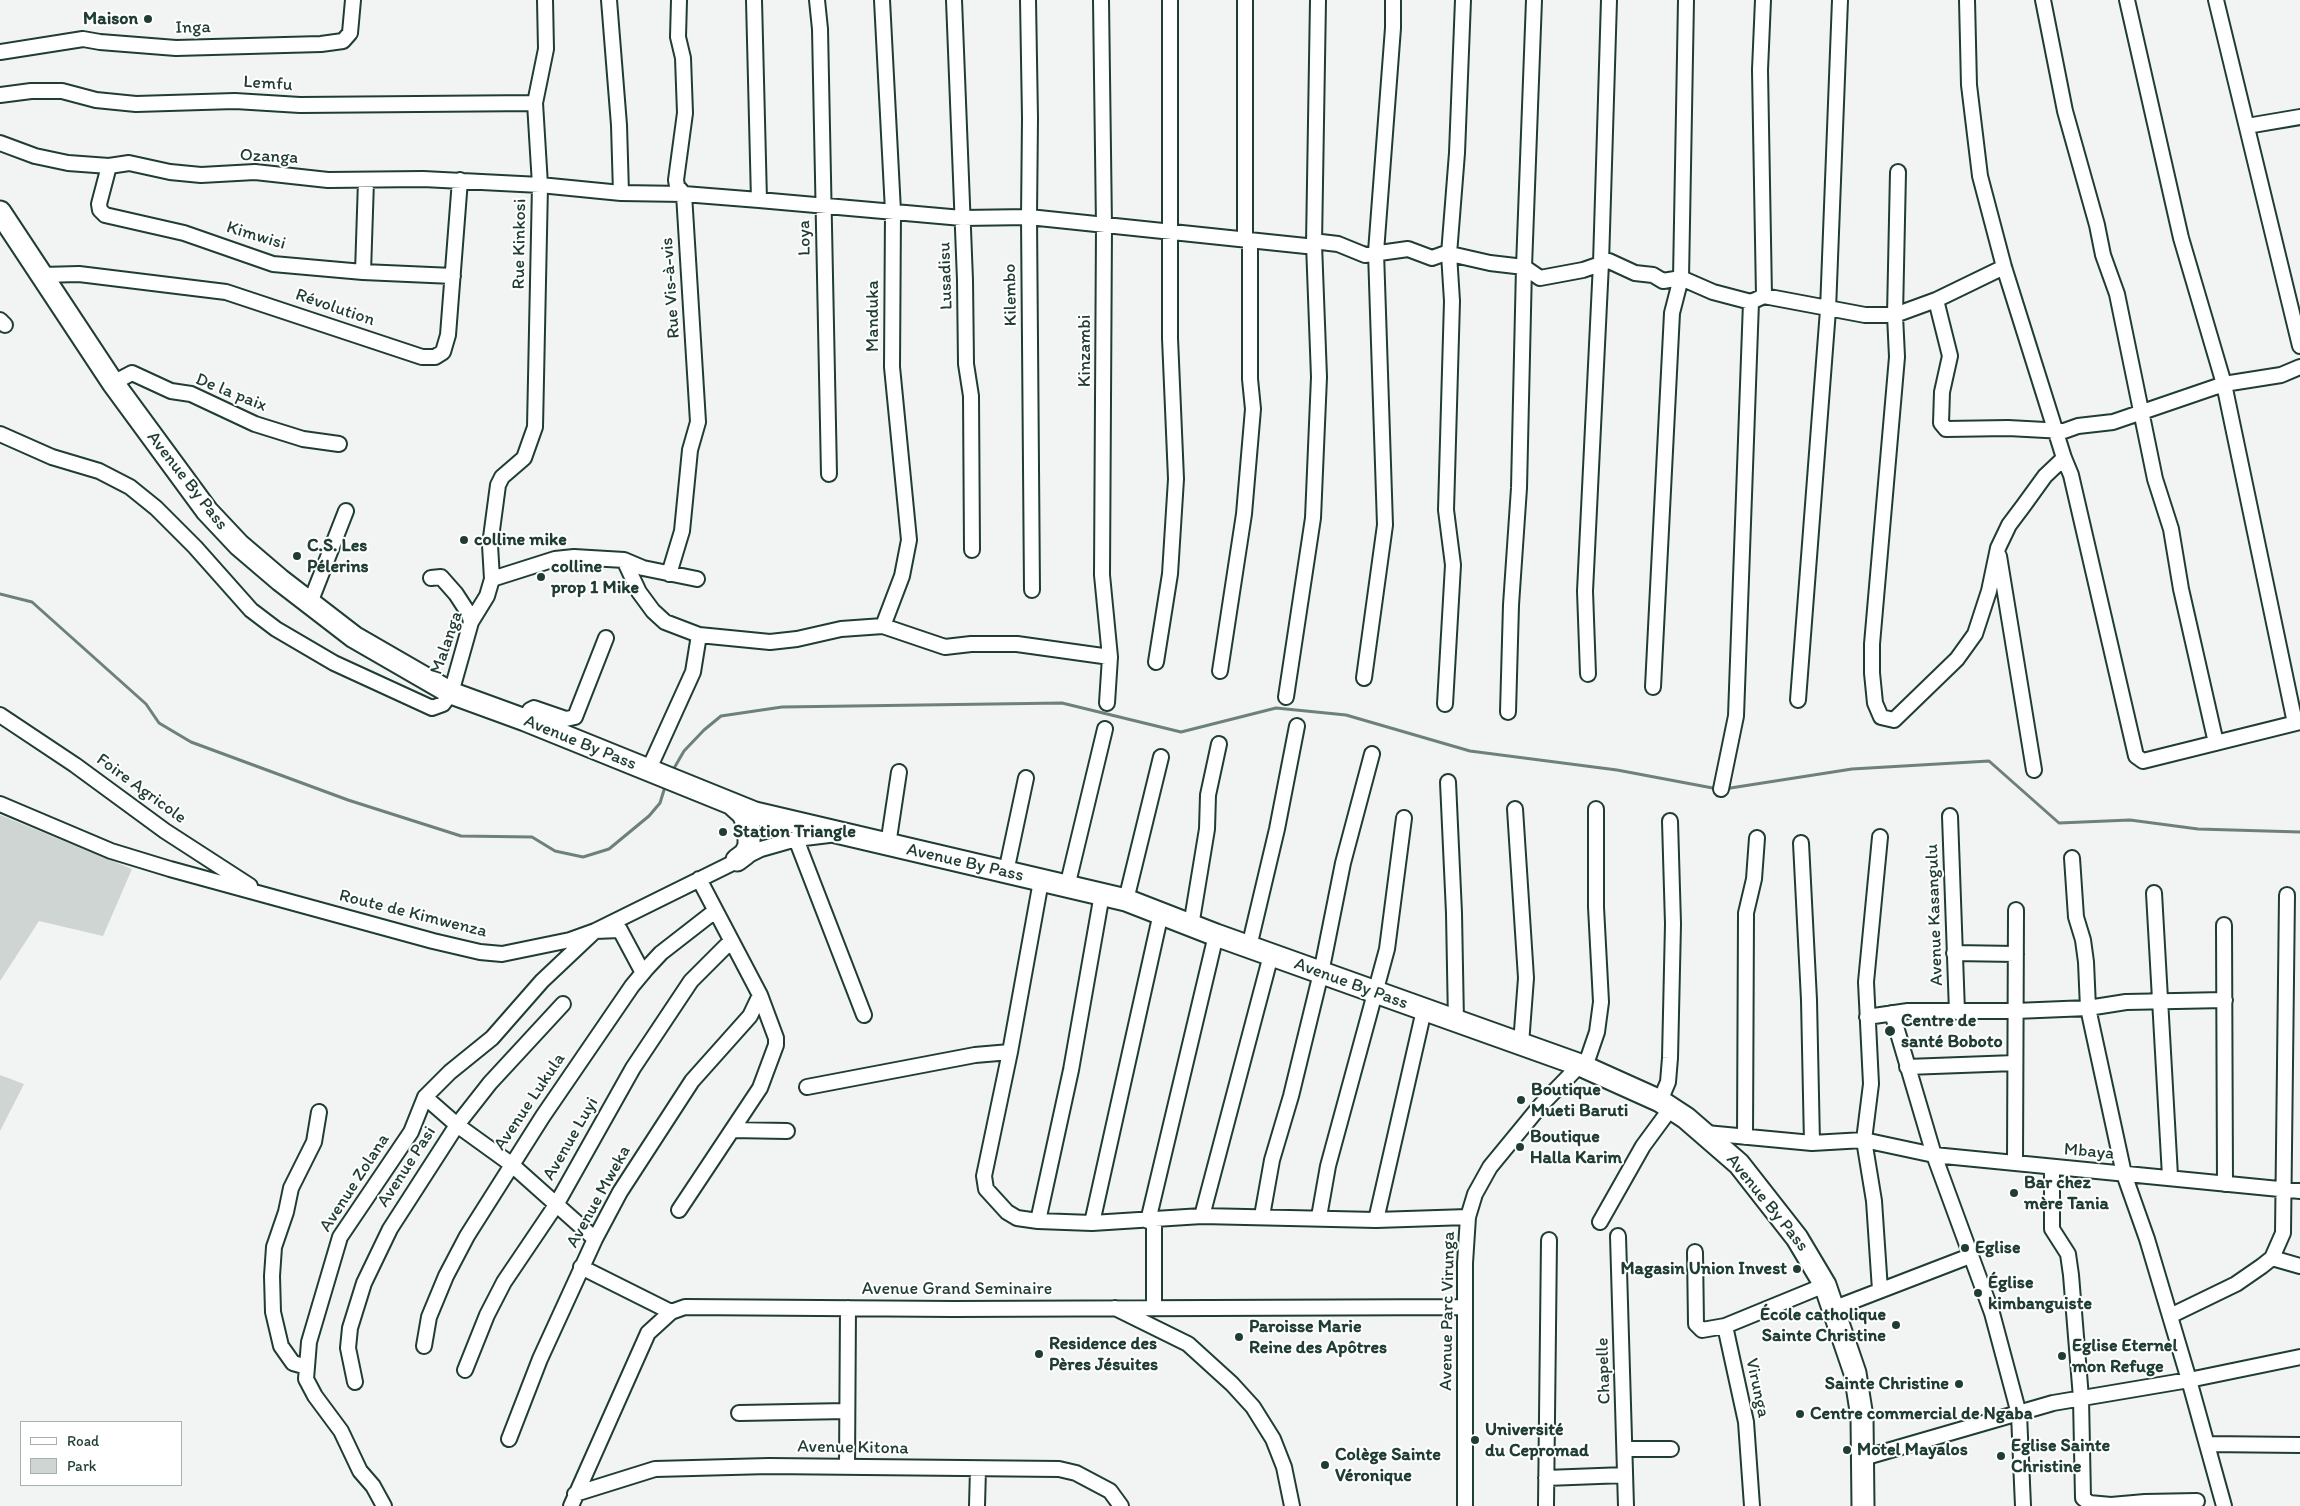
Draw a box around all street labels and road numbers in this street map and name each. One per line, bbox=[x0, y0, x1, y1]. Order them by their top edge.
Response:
street label: Inga bbox=[175, 17, 211, 39]
street label: Lemfu bbox=[243, 72, 293, 96]
street label: Ozanga bbox=[239, 145, 299, 169]
street label: Rue Kinkosi bbox=[508, 198, 532, 290]
street label: Kimwisi bbox=[224, 217, 288, 255]
street label: Loya bbox=[794, 220, 816, 256]
street label: Rue Vis-à-vis bbox=[657, 237, 685, 339]
street label: Lusadisu bbox=[934, 242, 958, 310]
street label: Kilembo bbox=[1000, 263, 1022, 327]
street label: Manduka bbox=[862, 280, 884, 352]
street label: Révolution bbox=[293, 284, 377, 332]
street label: Kinzambi bbox=[1074, 315, 1096, 387]
street label: De la paix bbox=[192, 369, 270, 417]
street label: Avenue By Pass bbox=[142, 427, 232, 535]
street label: Malanga bbox=[426, 608, 468, 678]
street label: Avenue By Pass bbox=[521, 711, 639, 775]
street label: Foire Agricole bbox=[92, 749, 190, 829]
street label: Avenue By Pass bbox=[904, 839, 1026, 887]
street label: Avenue Kasangulu bbox=[1922, 844, 1948, 986]
street label: Route de Kimwenza bbox=[337, 885, 489, 943]
street label: Avenue By Pass bbox=[1291, 953, 1411, 1015]
street label: Avenue Lukula bbox=[490, 1049, 570, 1155]
street label: Avenue Luyi bbox=[539, 1094, 603, 1184]
street label: Avenue Pasi bbox=[373, 1123, 441, 1211]
street label: Avenue Zolana bbox=[315, 1130, 395, 1236]
street label: Mbaya bbox=[2063, 1139, 2115, 1165]
street label: Avenue Mweka bbox=[562, 1142, 636, 1252]
street label: Avenue By Pass bbox=[1721, 1150, 1813, 1256]
street label: Avenue Parc Virunga bbox=[1436, 1231, 1460, 1391]
street label: Avenue Grand Seminaire bbox=[862, 1278, 1052, 1300]
street label: Chapelle bbox=[1592, 1337, 1616, 1405]
street label: Virunga bbox=[1740, 1356, 1774, 1420]
street label: Avenue Kitona bbox=[797, 1436, 909, 1460]

